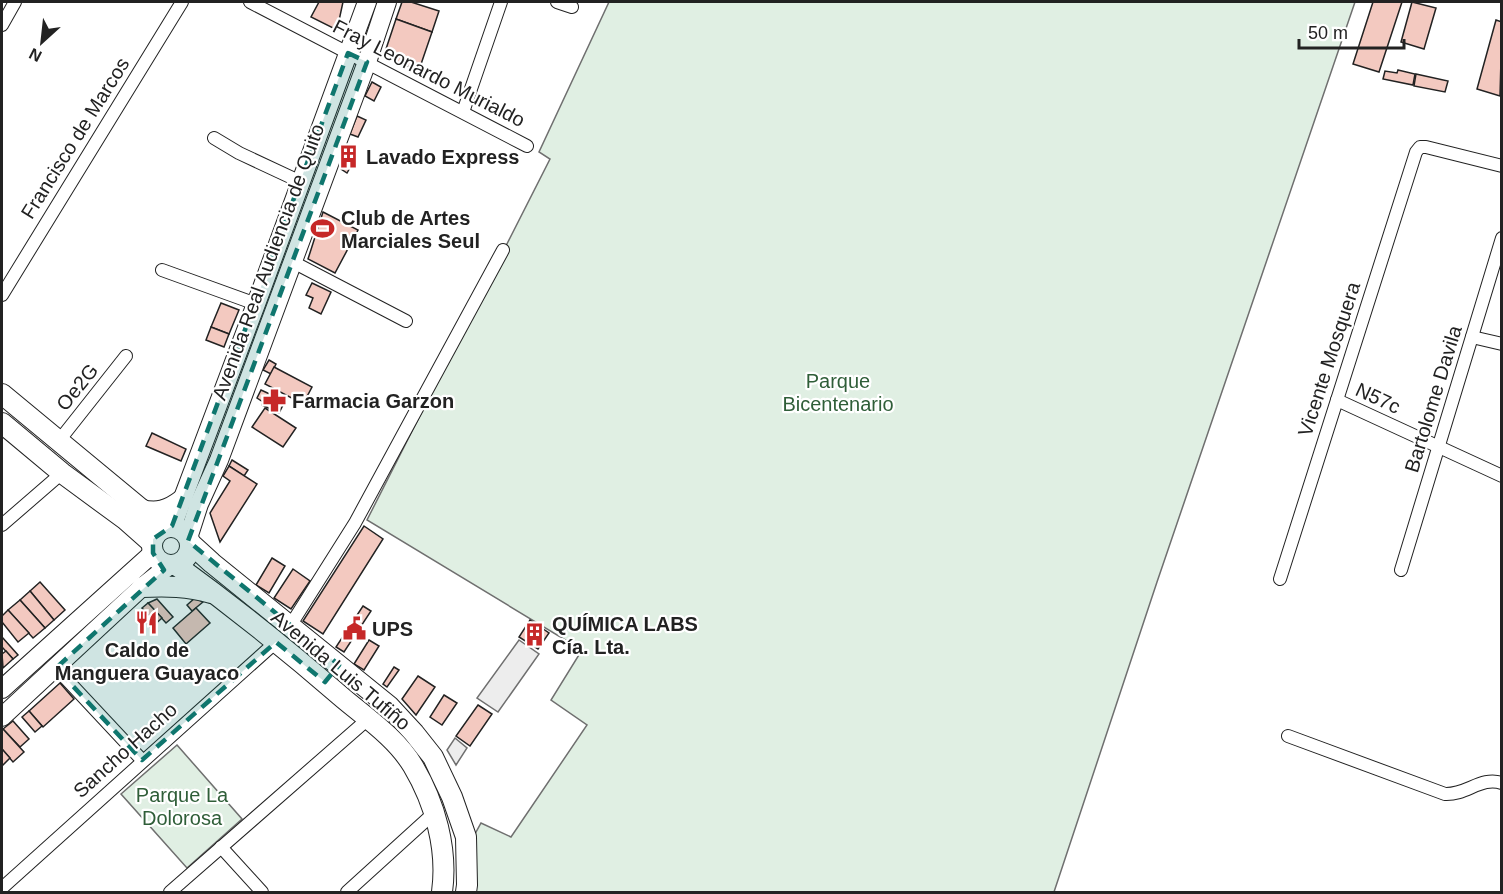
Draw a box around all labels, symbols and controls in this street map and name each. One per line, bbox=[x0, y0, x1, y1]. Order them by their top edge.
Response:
north arrow bbox=[12, 12, 72, 72]
scale bar bbox=[1299, 12, 1404, 50]
street label: Fray Leonardo Murialdo bbox=[329, 15, 529, 131]
text: 50 m bbox=[1308, 23, 1348, 43]
text: N bbox=[26, 45, 44, 65]
street label: Francisco de Marcos bbox=[16, 53, 134, 223]
street label: Avenida Real Audiencia de Quito bbox=[208, 121, 328, 403]
building icon: Lavado Express bbox=[335, 144, 361, 170]
place label: Lavado Express bbox=[366, 146, 519, 168]
place label: Club de Artes Marciales Seul bbox=[341, 207, 480, 252]
sports icon: Club de Artes Marciales Seul bbox=[310, 216, 336, 242]
street label: Vicente Mosquera bbox=[1294, 278, 1365, 439]
street label: Bartolome Davila bbox=[1400, 322, 1466, 475]
street label: Oe2G bbox=[52, 359, 102, 415]
park label: Parque Bicentenario bbox=[782, 370, 894, 415]
street label: N57c bbox=[1352, 378, 1404, 418]
pharmacy icon: Farmacia Garzon bbox=[261, 388, 287, 414]
place label: Farmacia Garzon bbox=[292, 390, 454, 412]
street label: Avenida Luis Tufiño bbox=[267, 606, 415, 734]
restaurant icon: Caldo de Manguera Guayaco bbox=[134, 610, 160, 636]
place label: QUÍMICA LABS Cía. Lta. bbox=[552, 613, 698, 658]
public building icon: UPS bbox=[341, 616, 367, 642]
place label: UPS bbox=[372, 618, 413, 640]
building icon: QUÍMICA LABS Cía. Lta. bbox=[521, 622, 547, 648]
place label: Caldo de Manguera Guayaco bbox=[55, 639, 239, 684]
street label: Sancho Hacho bbox=[69, 698, 181, 802]
park label: Parque La Dolorosa bbox=[136, 784, 229, 829]

